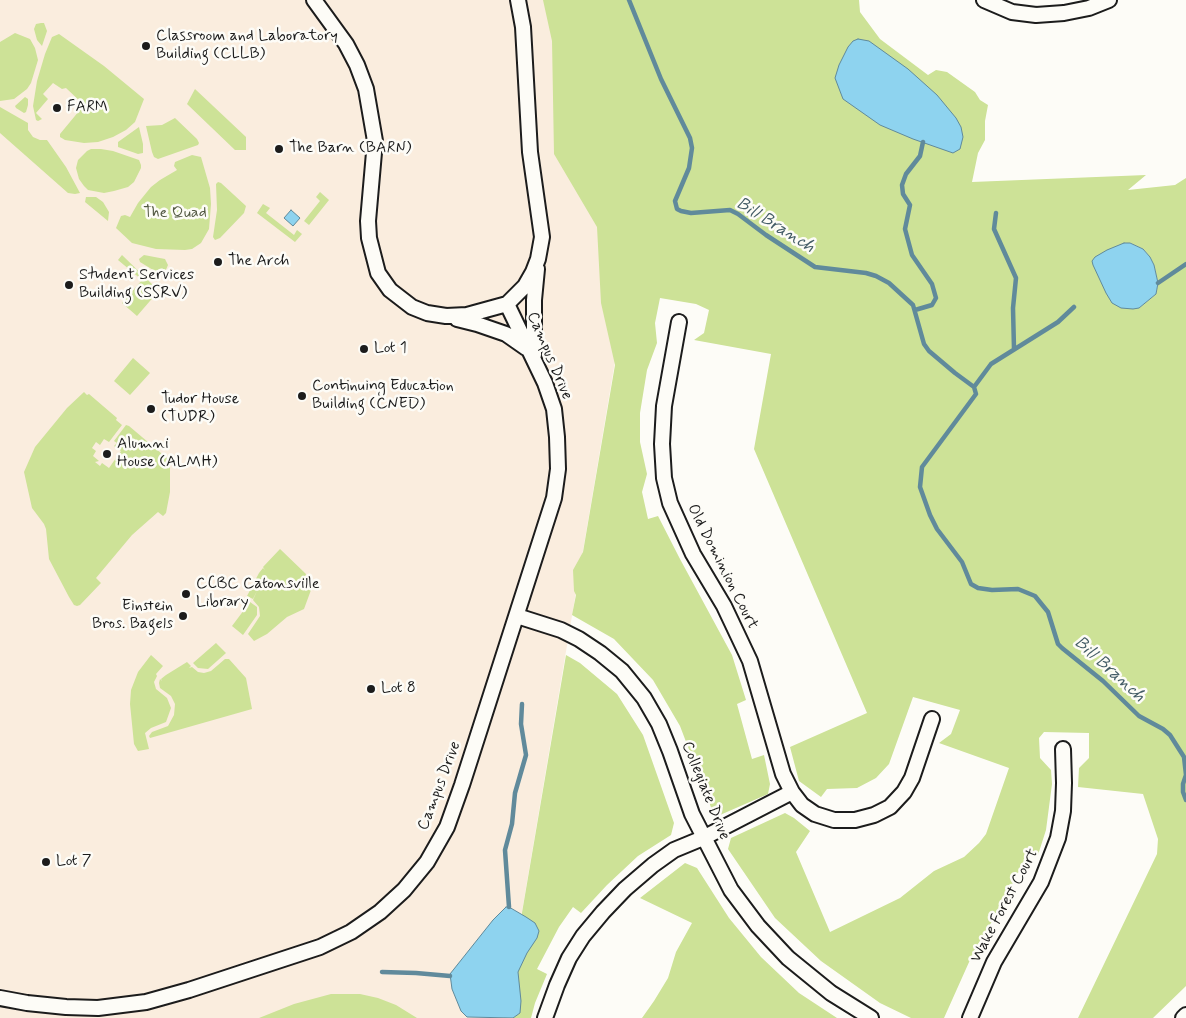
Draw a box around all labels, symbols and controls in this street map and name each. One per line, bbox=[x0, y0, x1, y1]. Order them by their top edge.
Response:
place label: Classroom and Laboratory Building (CLLB) bbox=[156, 27, 338, 65]
marker: Classroom and Laboratory Building (CLLB) bbox=[140, 40, 152, 52]
place label: FARM bbox=[67, 98, 108, 118]
marker: FARM bbox=[51, 102, 63, 114]
place label: The Barn (BARN) bbox=[289, 139, 411, 159]
marker: The Barn (BARN) bbox=[273, 143, 285, 155]
water label: Bill Branch bbox=[732, 193, 818, 259]
park label: The Quad bbox=[143, 204, 207, 224]
place label: The Arch bbox=[228, 252, 289, 272]
marker: The Arch bbox=[212, 256, 224, 268]
place label: Student Services Building (SSRV) bbox=[79, 266, 194, 304]
marker: Student Services Building (SSRV) bbox=[63, 279, 75, 291]
street label: Campus Drive bbox=[522, 309, 576, 403]
place label: Lot 1 bbox=[374, 339, 407, 359]
marker: Lot 1 bbox=[358, 343, 370, 355]
place label: Continuing Education Building (CNED) bbox=[312, 377, 454, 415]
place label: Tudor House (TUDR) bbox=[161, 390, 239, 428]
marker: Continuing Education Building (CNED) bbox=[296, 390, 308, 402]
marker: Tudor House (TUDR) bbox=[145, 403, 157, 415]
place label: Alumni House (ALMH) bbox=[117, 435, 217, 473]
marker: Alumni House (ALMH) bbox=[101, 448, 113, 460]
street label: Old Dominion Court bbox=[682, 501, 762, 633]
place label: CCBC Catonsville Library bbox=[196, 575, 320, 613]
marker: CCBC Catonsville Library bbox=[180, 588, 192, 600]
place label: Einstein Bros. Bagels bbox=[92, 597, 173, 635]
marker: Einstein Bros. Bagels bbox=[177, 610, 189, 622]
water label: Bill Branch bbox=[1069, 632, 1149, 708]
place label: Lot 8 bbox=[381, 679, 416, 699]
marker: Lot 8 bbox=[365, 683, 377, 695]
street label: Campus Drive bbox=[414, 739, 466, 833]
street label: Collegiate Drive bbox=[677, 739, 733, 843]
street label: Wake Forest Court bbox=[967, 846, 1043, 966]
place label: Lot 7 bbox=[56, 852, 92, 872]
marker: Lot 7 bbox=[40, 856, 52, 868]

